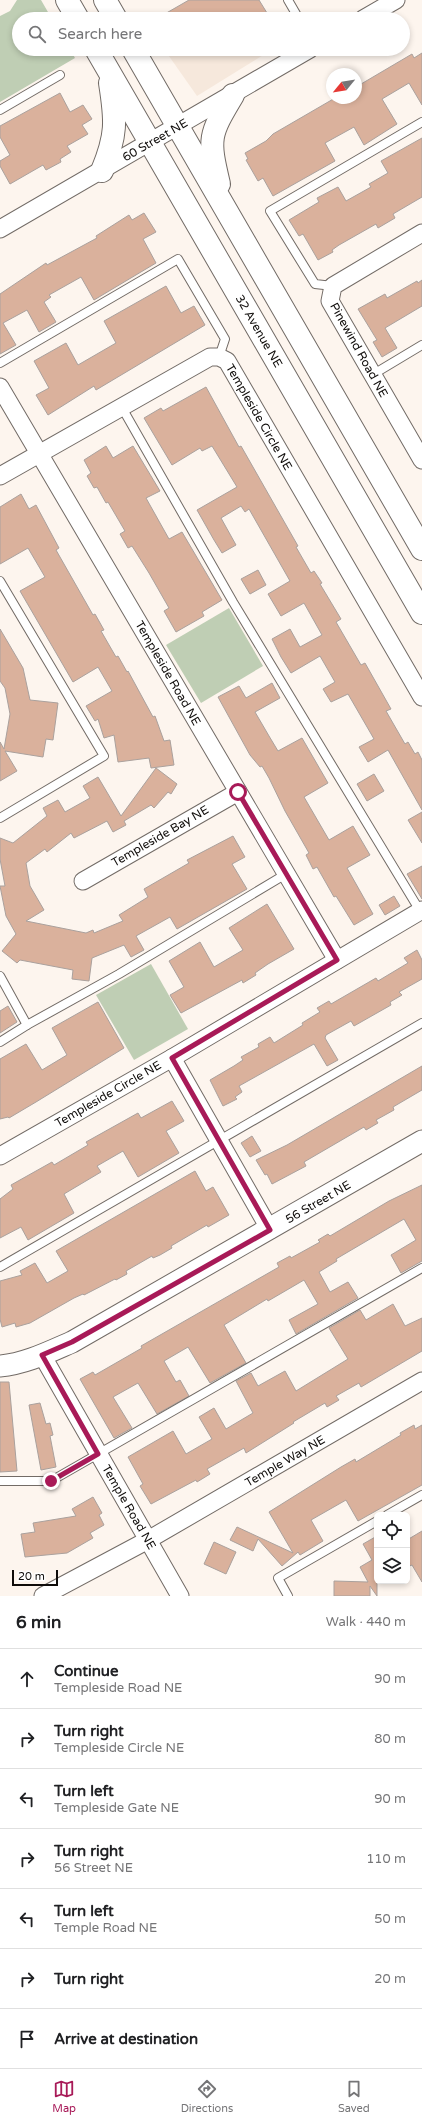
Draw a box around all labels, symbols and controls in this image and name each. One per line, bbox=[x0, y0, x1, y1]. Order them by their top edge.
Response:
search box bbox=[12, 12, 410, 56]
icon: search bbox=[26, 23, 48, 45]
text: Search here bbox=[58, 25, 142, 43]
north arrow bbox=[326, 68, 362, 104]
street label: 60 Street NE bbox=[120, 116, 190, 164]
street label: 32 Avenue NE bbox=[233, 292, 286, 370]
street label: Pinewind Road NE bbox=[327, 300, 391, 400]
street label: Templeside Circle NE bbox=[223, 361, 295, 473]
street label: Templeside Road NE bbox=[132, 618, 204, 728]
route start bbox=[229, 783, 247, 801]
street label: Templeside Bay NE bbox=[109, 802, 211, 869]
street label: Templeside Circle NE bbox=[52, 1058, 164, 1130]
street label: 56 Street NE bbox=[283, 1178, 353, 1226]
street label: Temple Way NE bbox=[243, 1432, 328, 1490]
street label: Temple Road NE bbox=[99, 1462, 159, 1552]
route end bbox=[42, 1472, 60, 1490]
map controls bbox=[374, 1512, 410, 1584]
button: locate bbox=[374, 1512, 410, 1548]
button: layers bbox=[374, 1548, 410, 1584]
scale bar bbox=[12, 1568, 58, 1587]
text: 20 m bbox=[18, 1570, 45, 1583]
text: 6 min bbox=[16, 1612, 61, 1633]
text: Walk · 440 m bbox=[326, 1614, 406, 1630]
text: Continue bbox=[54, 1662, 118, 1680]
icon: ahead bbox=[16, 1668, 38, 1690]
text: 90 m bbox=[374, 1671, 406, 1687]
text: Templeside Road NE bbox=[54, 1680, 182, 1696]
text: Turn right bbox=[54, 1722, 124, 1740]
icon: right bbox=[16, 1728, 38, 1750]
text: 80 m bbox=[374, 1731, 406, 1747]
text: Templeside Circle NE bbox=[54, 1740, 184, 1756]
text: Turn left bbox=[54, 1782, 114, 1800]
icon: left bbox=[16, 1788, 38, 1810]
text: 90 m bbox=[374, 1791, 406, 1807]
text: Templeside Gate NE bbox=[54, 1800, 179, 1816]
text: Turn right bbox=[54, 1842, 124, 1860]
icon: right bbox=[16, 1848, 38, 1870]
text: 110 m bbox=[366, 1851, 406, 1867]
text: 56 Street NE bbox=[54, 1860, 133, 1876]
text: Turn left bbox=[54, 1902, 114, 1920]
icon: left bbox=[16, 1908, 38, 1930]
text: 50 m bbox=[374, 1911, 406, 1927]
text: Temple Road NE bbox=[54, 1920, 157, 1936]
icon: right bbox=[16, 1968, 38, 1990]
text: Turn right bbox=[54, 1970, 124, 1988]
text: 20 m bbox=[374, 1971, 406, 1987]
icon: arrive bbox=[16, 2028, 38, 2050]
text: Arrive at destination bbox=[54, 2030, 198, 2048]
tab: Map bbox=[52, 2078, 76, 2115]
tab: Directions bbox=[181, 2078, 233, 2115]
tab: Saved bbox=[338, 2078, 370, 2115]

